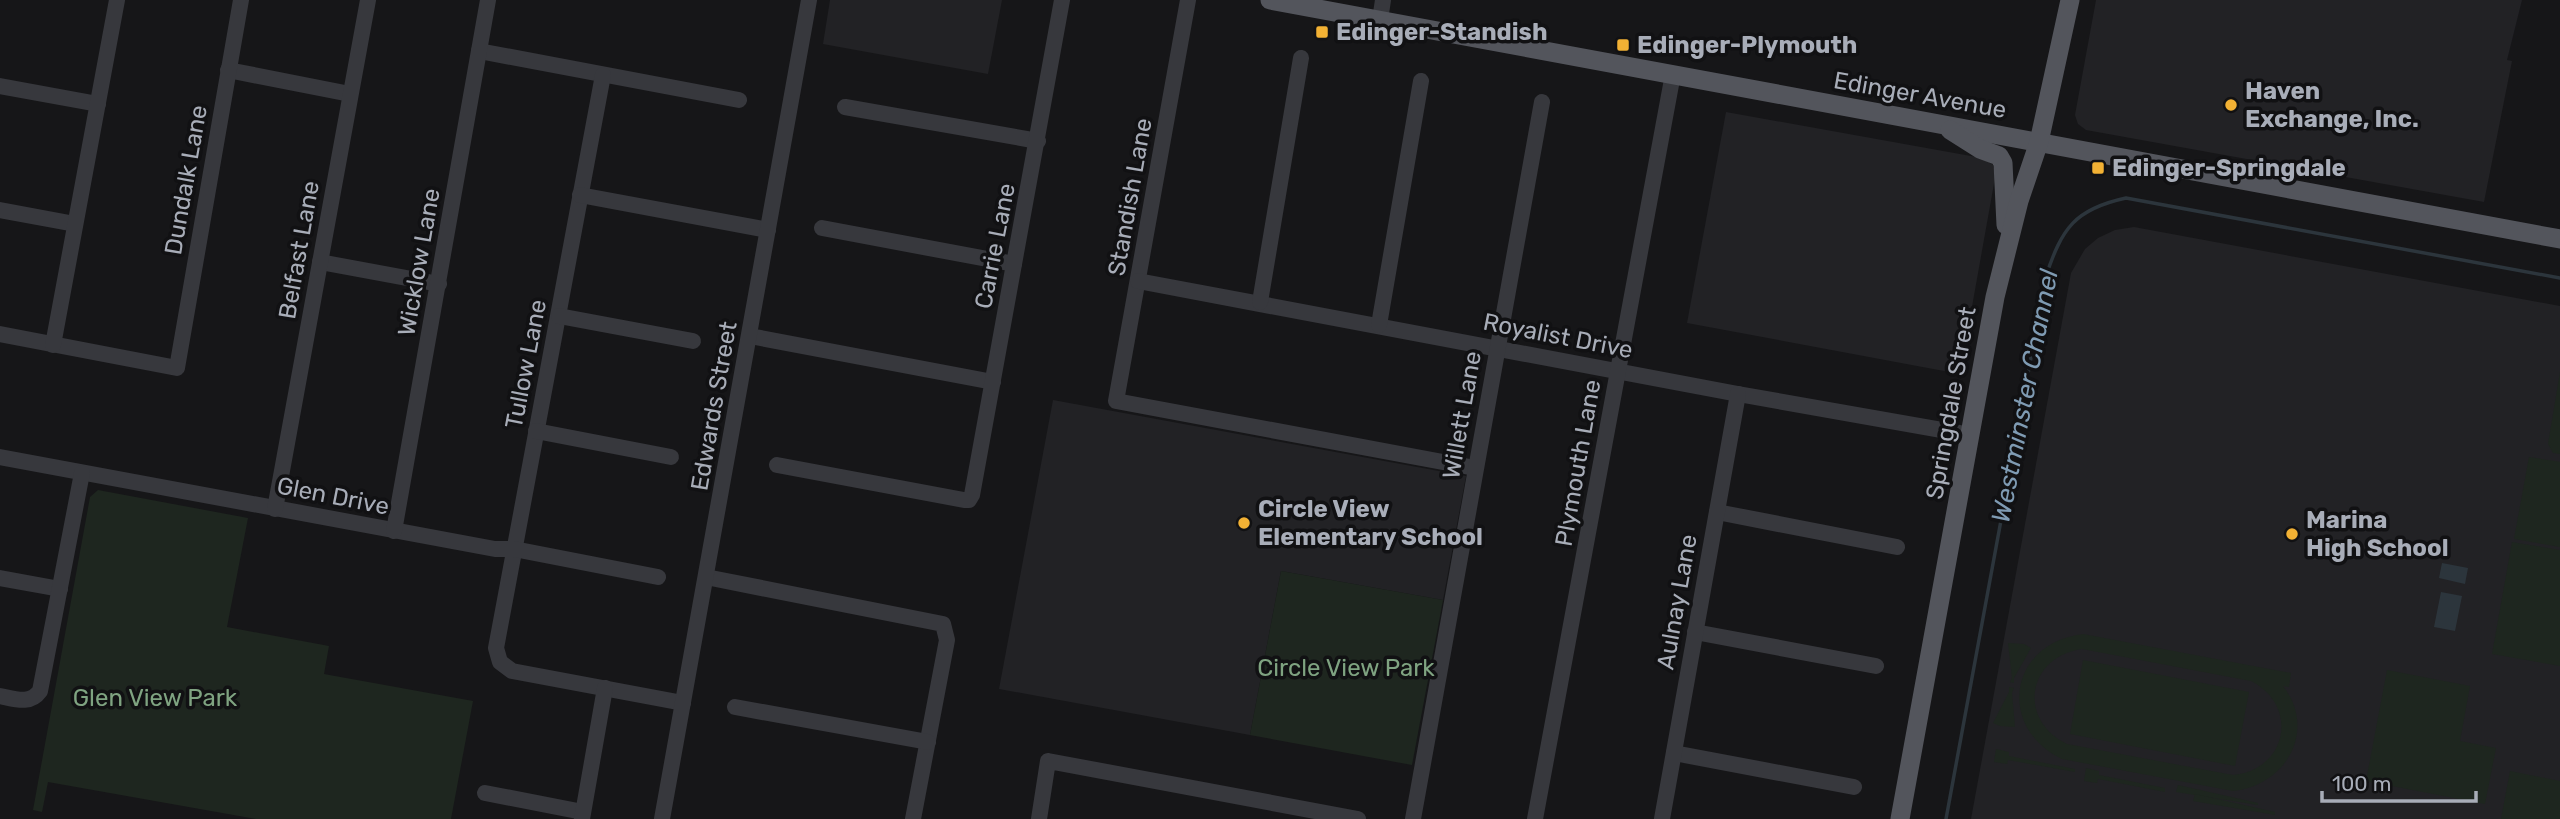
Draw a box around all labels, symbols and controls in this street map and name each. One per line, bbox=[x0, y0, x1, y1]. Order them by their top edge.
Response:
place label: Edinger-Standish bbox=[1336, 18, 1548, 46]
marker: Edinger-Standish bbox=[1314, 24, 1330, 40]
place label: Edinger-Plymouth bbox=[1637, 31, 1857, 59]
marker: Edinger-Plymouth bbox=[1615, 37, 1631, 53]
street label: Edinger Avenue bbox=[1832, 66, 2008, 124]
place label: Haven Exchange, Inc. bbox=[2245, 77, 2419, 133]
marker: Haven Exchange, Inc. bbox=[2223, 97, 2239, 113]
street label: Dundalk Lane bbox=[159, 103, 213, 257]
street label: Standish Lane bbox=[1102, 116, 1158, 278]
place label: Edinger-Springdale bbox=[2112, 154, 2346, 182]
marker: Edinger-Springdale bbox=[2090, 160, 2106, 176]
street label: Belfast Lane bbox=[273, 179, 325, 321]
street label: Carrie Lane bbox=[969, 181, 1021, 311]
street label: Wicklow Lane bbox=[392, 186, 446, 338]
water label: Westminster Channel bbox=[1985, 266, 2065, 525]
street label: Tullow Lane bbox=[500, 297, 552, 431]
street label: Springdale Street bbox=[1920, 304, 1982, 502]
street label: Royalist Drive bbox=[1481, 308, 1635, 364]
street label: Edwards Street bbox=[685, 319, 743, 493]
street label: Willett Lane bbox=[1437, 349, 1487, 481]
street label: Plymouth Lane bbox=[1550, 378, 1606, 548]
street label: Glen Drive bbox=[274, 471, 392, 521]
place label: Circle View Elementary School bbox=[1258, 495, 1483, 551]
place label: Marina High School bbox=[2306, 506, 2449, 562]
marker: Circle View Elementary School bbox=[1236, 515, 1252, 531]
marker: Marina High School bbox=[2284, 526, 2300, 542]
street label: Aulnay Lane bbox=[1651, 532, 1703, 672]
park label: Circle View Park bbox=[1257, 654, 1435, 682]
park label: Glen View Park bbox=[73, 684, 238, 712]
scale bar bbox=[2322, 760, 2476, 804]
text: 100 m bbox=[2332, 771, 2391, 796]

